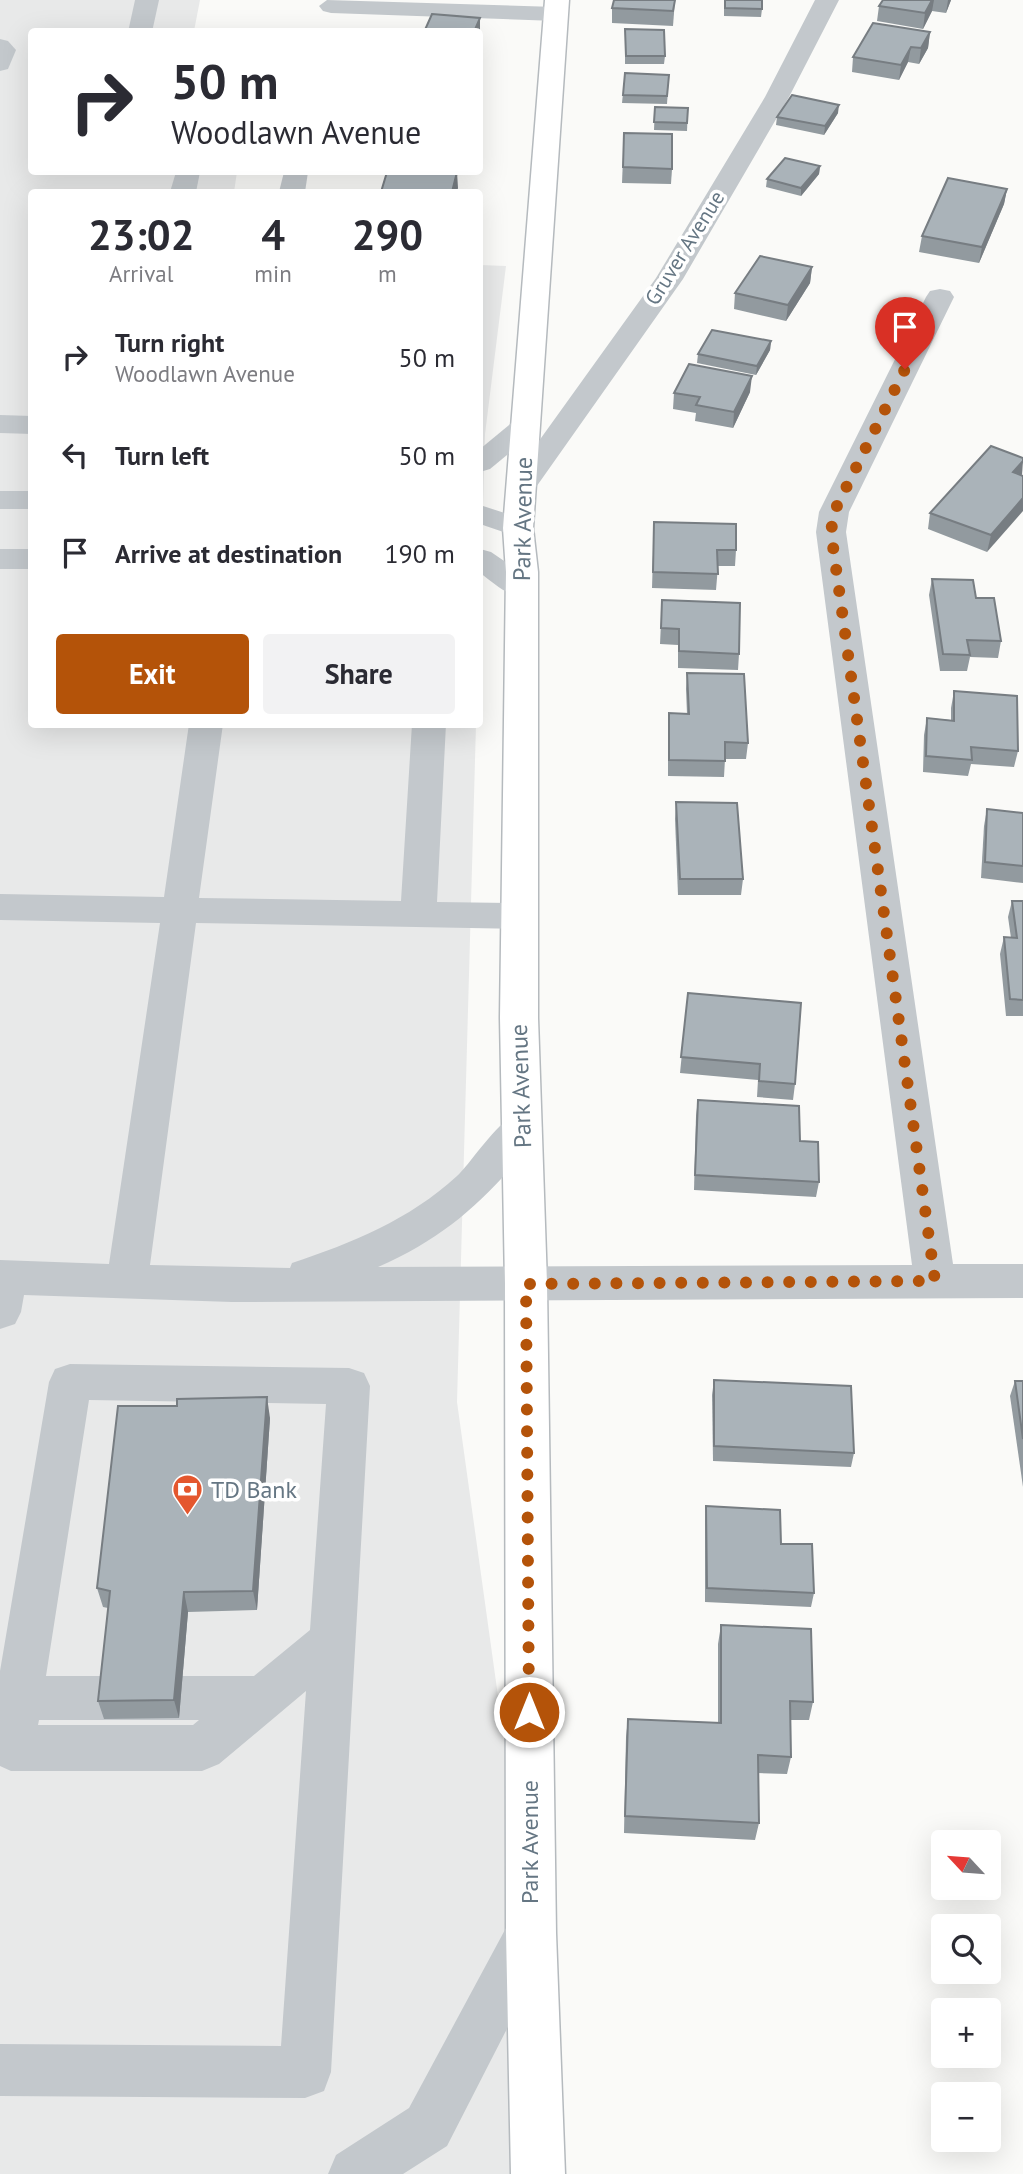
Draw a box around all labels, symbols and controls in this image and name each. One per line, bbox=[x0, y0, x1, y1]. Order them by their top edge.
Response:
text: 50 m bbox=[171, 49, 278, 113]
icon: right bbox=[56, 56, 147, 147]
text: Woodlawn Avenue bbox=[171, 111, 421, 153]
street label: Gruver Avenue bbox=[639, 186, 730, 310]
text: 23:02 bbox=[88, 207, 194, 262]
text: 4 bbox=[261, 207, 285, 262]
text: 290 bbox=[352, 207, 423, 262]
text: Arrival bbox=[109, 259, 173, 288]
text: min bbox=[254, 259, 292, 288]
text: m bbox=[378, 259, 397, 288]
pin bbox=[875, 297, 935, 369]
icon: arrive bbox=[886, 308, 924, 346]
text: Turn right bbox=[115, 326, 224, 359]
icon: right bbox=[56, 338, 94, 376]
text: 50 m bbox=[399, 341, 455, 374]
text: Woodlawn Avenue bbox=[115, 359, 295, 388]
icon: left bbox=[56, 436, 94, 474]
text: Turn left bbox=[115, 439, 209, 472]
text: 50 m bbox=[399, 439, 455, 472]
street label: Park Avenue bbox=[506, 457, 539, 581]
icon: arrive bbox=[56, 534, 94, 572]
text: Arrive at destination bbox=[115, 537, 342, 570]
text: 190 m bbox=[384, 537, 455, 570]
button: Exit bbox=[56, 634, 249, 714]
button: Share bbox=[263, 634, 455, 714]
street label: Park Avenue bbox=[503, 1024, 538, 1149]
bank icon: TD Bank bbox=[171, 1473, 205, 1517]
place label: TD Bank bbox=[211, 1474, 297, 1505]
position arrow bbox=[492, 1675, 566, 1749]
street label: Park Avenue bbox=[514, 1780, 545, 1904]
north arrow bbox=[931, 1830, 1001, 1900]
map controls bbox=[931, 1830, 1001, 2152]
button: search bbox=[931, 1914, 1001, 1984]
button: + bbox=[931, 1998, 1001, 2068]
button: − bbox=[931, 2082, 1001, 2152]

